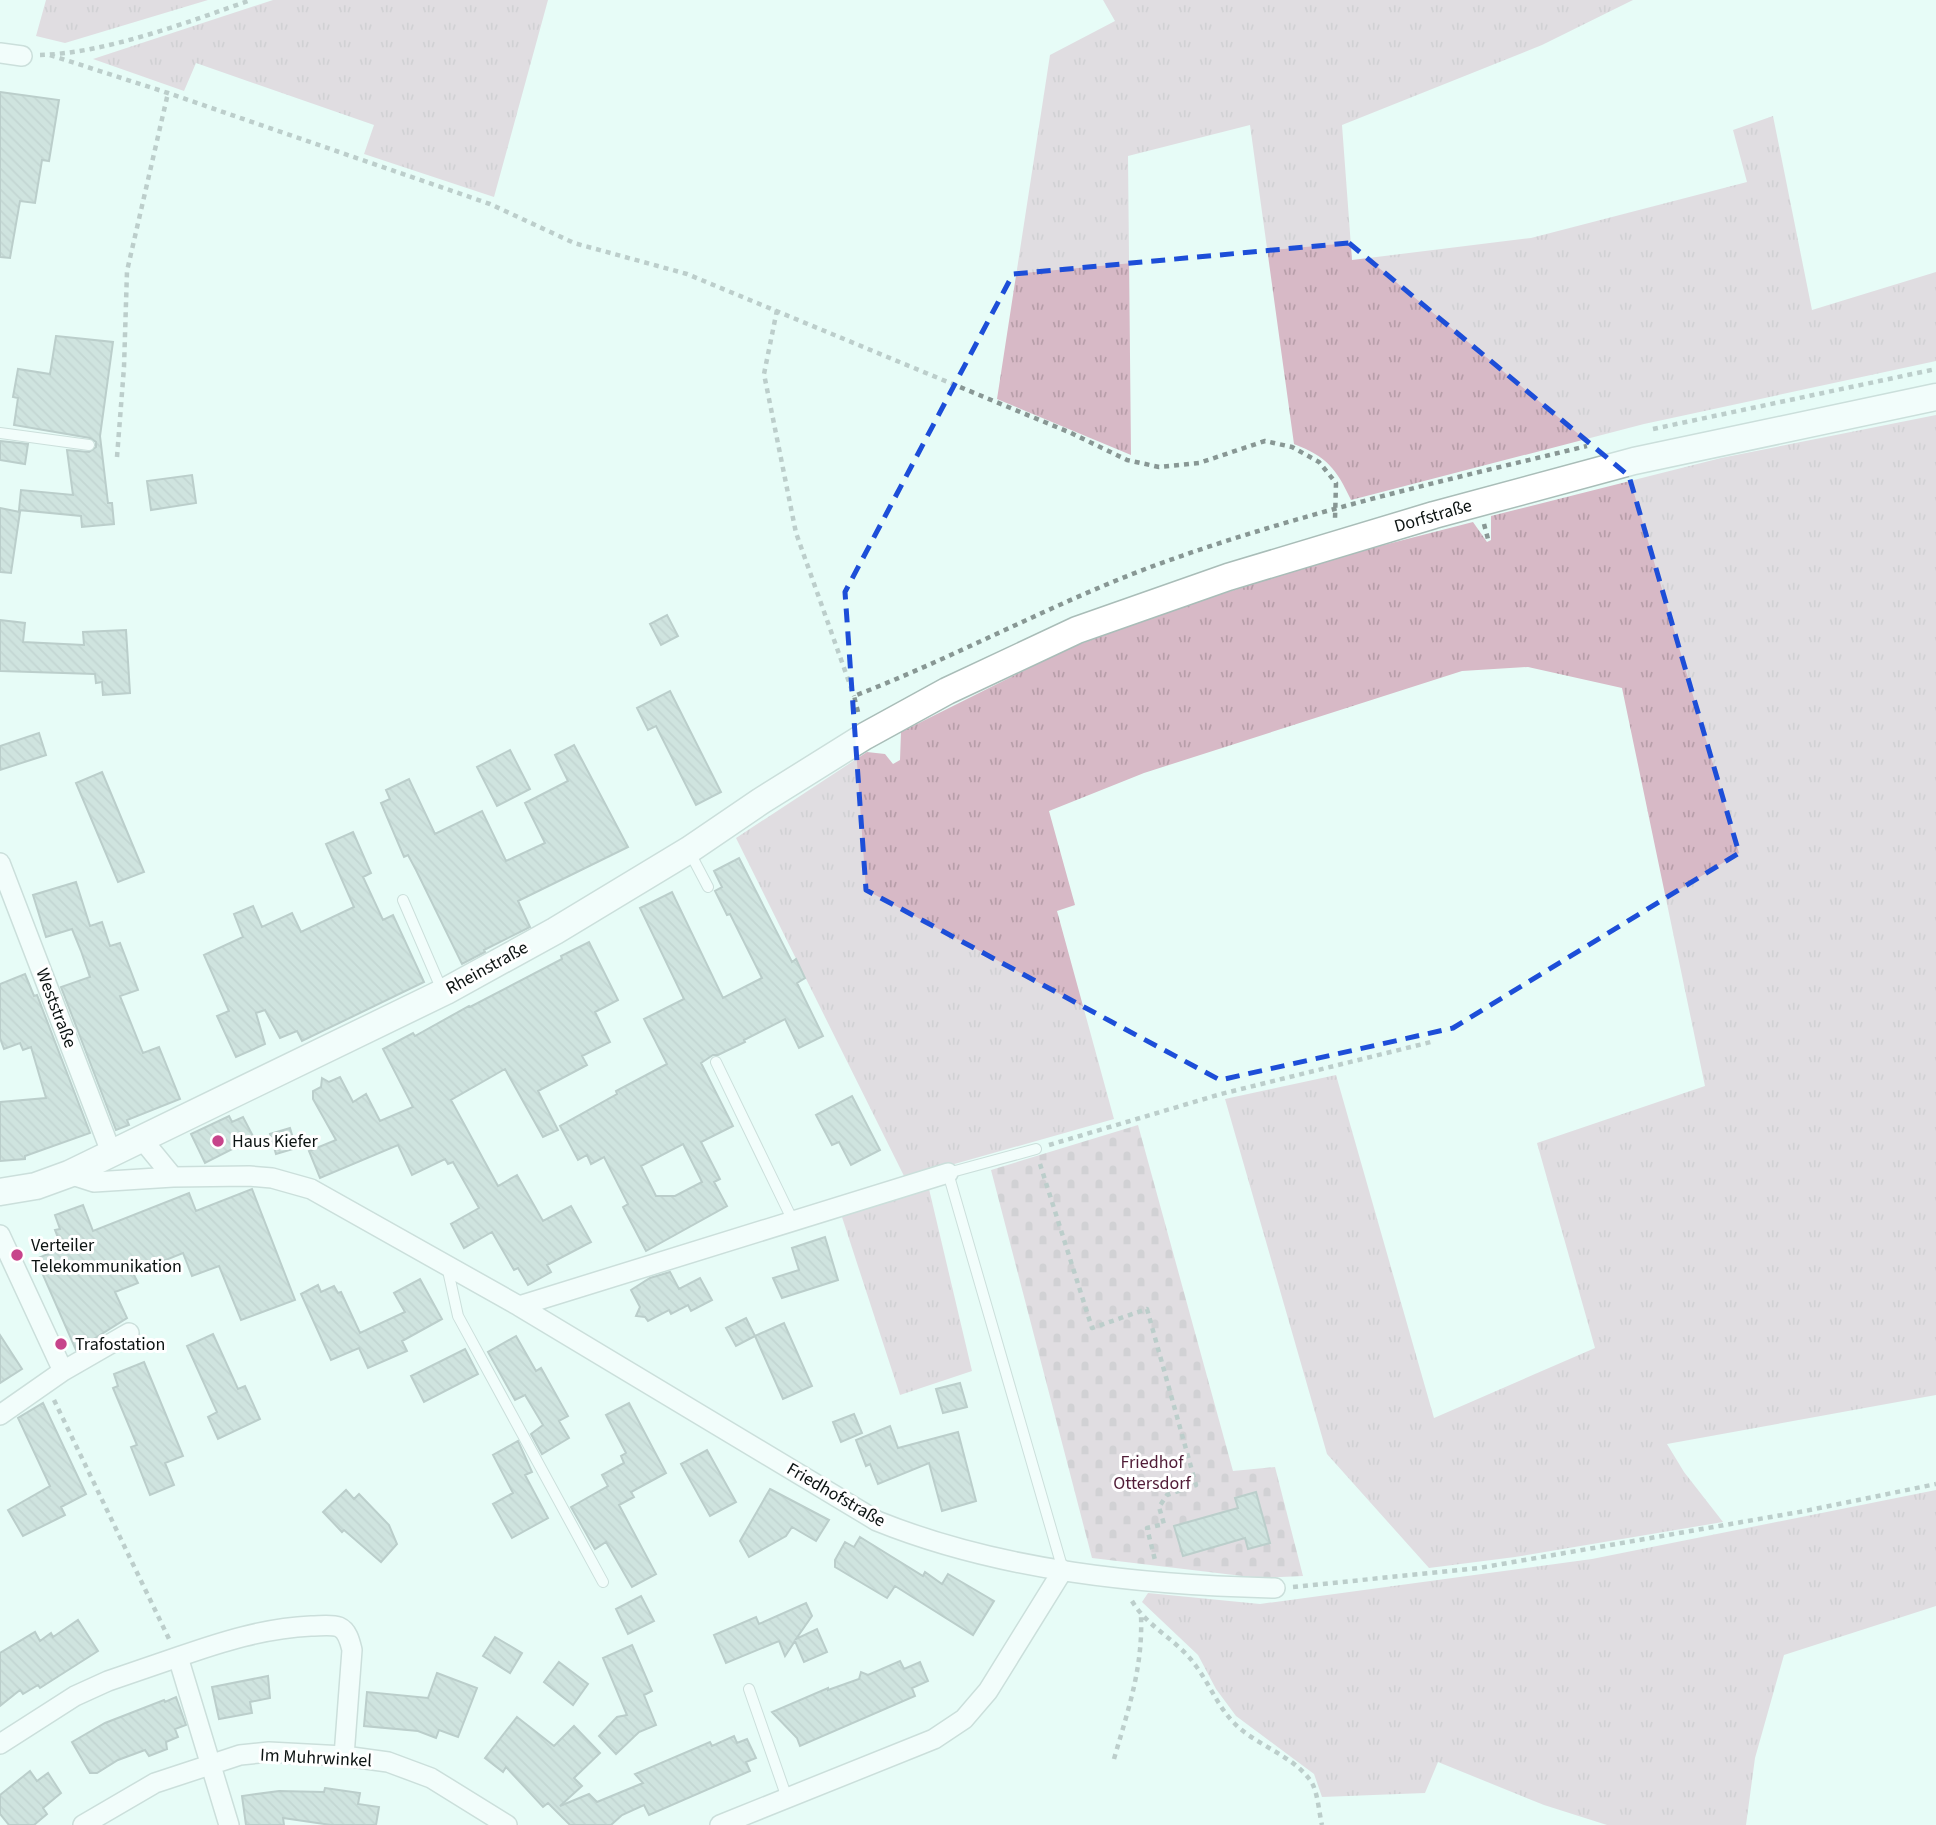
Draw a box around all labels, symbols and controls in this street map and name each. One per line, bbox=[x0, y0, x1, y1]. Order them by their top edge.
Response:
street label: Dorfstraße bbox=[1391, 493, 1475, 539]
street label: Rheinstraße bbox=[441, 935, 533, 1001]
street label: Weststraße bbox=[29, 964, 83, 1052]
place label: Haus Kiefer bbox=[232, 1129, 318, 1154]
marker: Haus Kiefer bbox=[210, 1133, 226, 1149]
place label: Verteiler Telekommunikation bbox=[31, 1233, 182, 1279]
marker: Verteiler Telekommunikation bbox=[9, 1247, 25, 1263]
place label: Trafostation bbox=[75, 1332, 165, 1357]
marker: Trafostation bbox=[53, 1336, 69, 1352]
park label: Friedhof Ottersdorf bbox=[1113, 1450, 1191, 1496]
street label: Friedhofstraße bbox=[782, 1457, 890, 1533]
street label: Im Muhrwinkel bbox=[260, 1743, 372, 1773]

